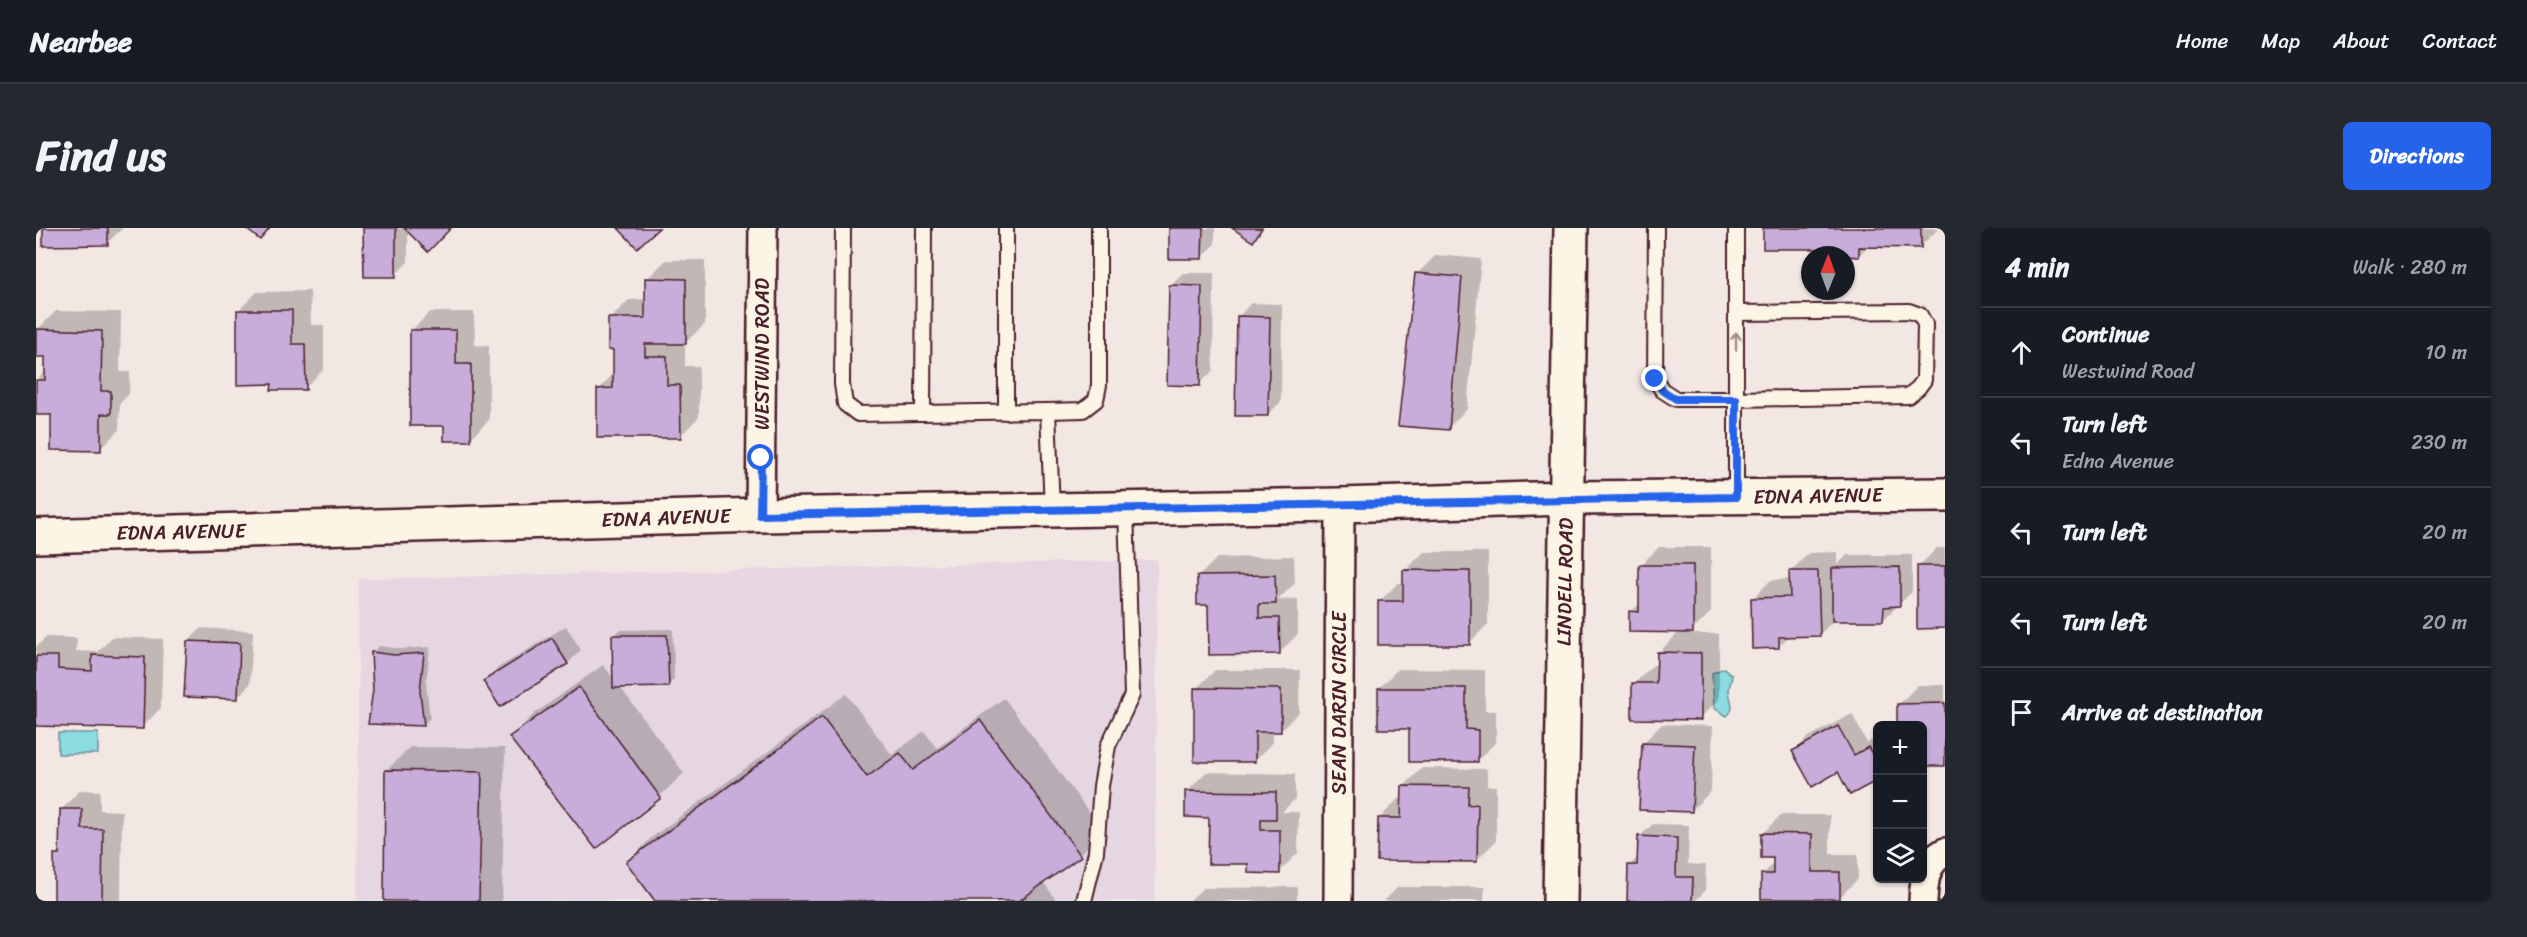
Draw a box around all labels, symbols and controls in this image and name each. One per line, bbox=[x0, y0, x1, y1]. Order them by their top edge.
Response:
text: Nearbee bbox=[30, 17, 132, 66]
text: Home bbox=[2176, 22, 2228, 60]
text: Map bbox=[2261, 22, 2300, 60]
text: About bbox=[2333, 22, 2390, 60]
text: Contact bbox=[2423, 22, 2497, 60]
text: Find us bbox=[36, 119, 166, 193]
button: Directions bbox=[2343, 122, 2491, 190]
text: 4 min bbox=[2005, 244, 2069, 290]
north arrow bbox=[1801, 246, 1855, 300]
text: Walk · 280 m bbox=[2353, 250, 2467, 285]
street label: WESTWIND ROAD bbox=[745, 278, 780, 430]
text: Continue bbox=[2062, 315, 2150, 354]
one-way arrow bbox=[1730, 331, 1742, 351]
text: 10 m bbox=[2425, 335, 2467, 370]
icon: ahead bbox=[2005, 336, 2038, 369]
text: Westwind Road bbox=[2062, 354, 2194, 389]
route end bbox=[1641, 365, 1667, 391]
text: Turn left bbox=[2062, 405, 2147, 444]
text: 230 m bbox=[2411, 425, 2467, 460]
icon: left bbox=[2005, 426, 2038, 459]
route start bbox=[747, 444, 773, 470]
text: Edna Avenue bbox=[2062, 444, 2174, 479]
street label: EDNA AVENUE bbox=[1753, 477, 1885, 515]
street label: EDNA AVENUE bbox=[601, 498, 733, 538]
street label: EDNA AVENUE bbox=[116, 513, 248, 551]
text: Turn left bbox=[2062, 513, 2147, 552]
text: 20 m bbox=[2422, 515, 2467, 550]
icon: left bbox=[2005, 516, 2038, 549]
street label: LINDELL ROAD bbox=[1546, 518, 1584, 646]
text: Turn left bbox=[2062, 603, 2147, 642]
text: 20 m bbox=[2422, 605, 2467, 640]
icon: left bbox=[2005, 606, 2038, 639]
street label: SEAN DARIN CIRCLE bbox=[1322, 609, 1357, 795]
text: Arrive at destination bbox=[2062, 693, 2263, 732]
icon: arrive bbox=[2005, 696, 2038, 729]
map controls bbox=[1873, 721, 1927, 883]
button: + bbox=[1873, 721, 1927, 775]
button: − bbox=[1873, 775, 1927, 829]
button: layers bbox=[1873, 829, 1927, 883]

